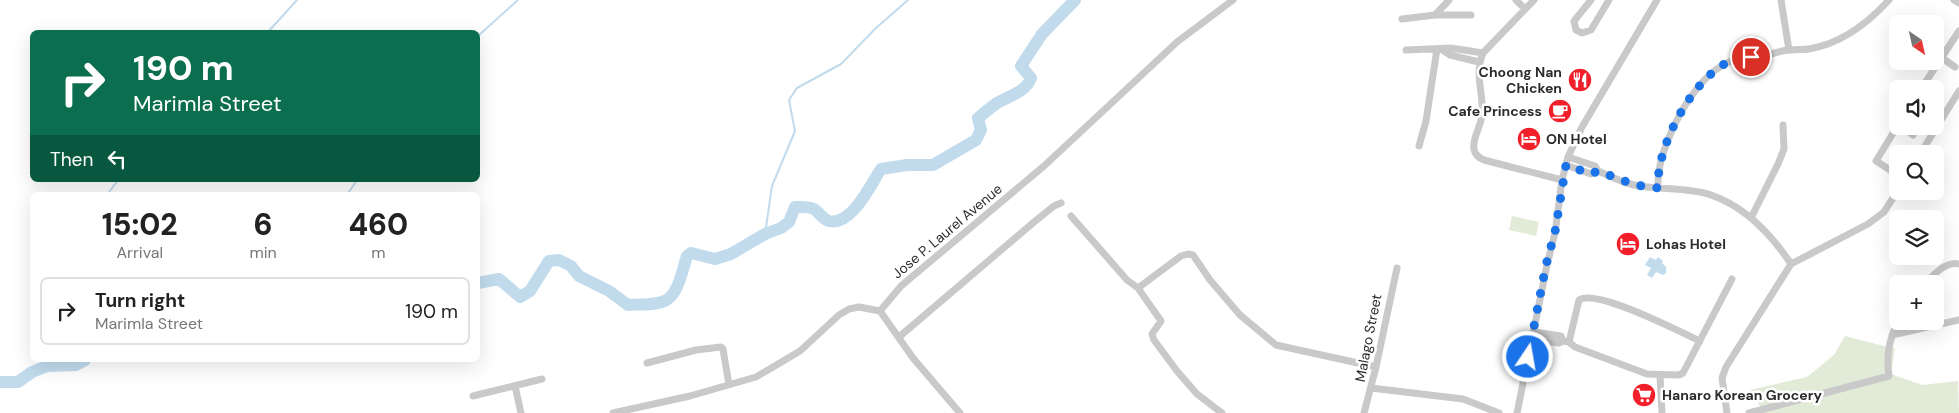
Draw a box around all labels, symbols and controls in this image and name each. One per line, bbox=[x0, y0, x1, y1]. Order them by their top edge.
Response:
north arrow bbox=[1889, 15, 1944, 70]
map controls bbox=[1889, 15, 1944, 330]
pin bbox=[1730, 36, 1772, 78]
icon: arrive bbox=[1737, 43, 1765, 71]
text: 190 m bbox=[133, 45, 234, 91]
icon: right bbox=[50, 50, 115, 115]
place label: Choong Nan Chicken bbox=[1479, 63, 1562, 97]
restaurant icon: Choong Nan Chicken bbox=[1567, 67, 1593, 93]
button: sound bbox=[1889, 80, 1944, 135]
text: Marimla Street bbox=[133, 89, 282, 118]
cafe icon: Cafe Princess bbox=[1547, 98, 1573, 124]
place label: Cafe Princess bbox=[1448, 102, 1542, 120]
hotel icon: ON Hotel bbox=[1516, 126, 1542, 152]
place label: ON Hotel bbox=[1546, 130, 1607, 148]
icon: left bbox=[103, 145, 131, 173]
button: search bbox=[1889, 145, 1944, 200]
text: Then bbox=[50, 147, 93, 172]
street label: Jose P. Laurel Avenue bbox=[888, 180, 1006, 282]
text: 15:02 bbox=[102, 205, 178, 244]
text: 6 bbox=[254, 205, 273, 244]
text: 460 bbox=[348, 205, 408, 244]
button: layers bbox=[1889, 210, 1944, 265]
hotel icon: Lohas Hotel bbox=[1615, 231, 1641, 257]
place label: Lohas Hotel bbox=[1646, 235, 1726, 253]
text: Arrival bbox=[116, 242, 163, 263]
text: min bbox=[249, 242, 277, 263]
text: m bbox=[371, 242, 385, 263]
button: + bbox=[1889, 275, 1944, 330]
text: Turn right bbox=[95, 288, 185, 313]
street label: Malago Street bbox=[1351, 292, 1385, 384]
icon: right bbox=[52, 297, 80, 325]
text: 190 m bbox=[405, 299, 458, 324]
text: Marimla Street bbox=[95, 313, 203, 334]
position arrow bbox=[1501, 330, 1553, 382]
supermarket icon: Hanaro Korean Grocery bbox=[1631, 382, 1657, 408]
place label: Hanaro Korean Grocery bbox=[1662, 386, 1822, 404]

